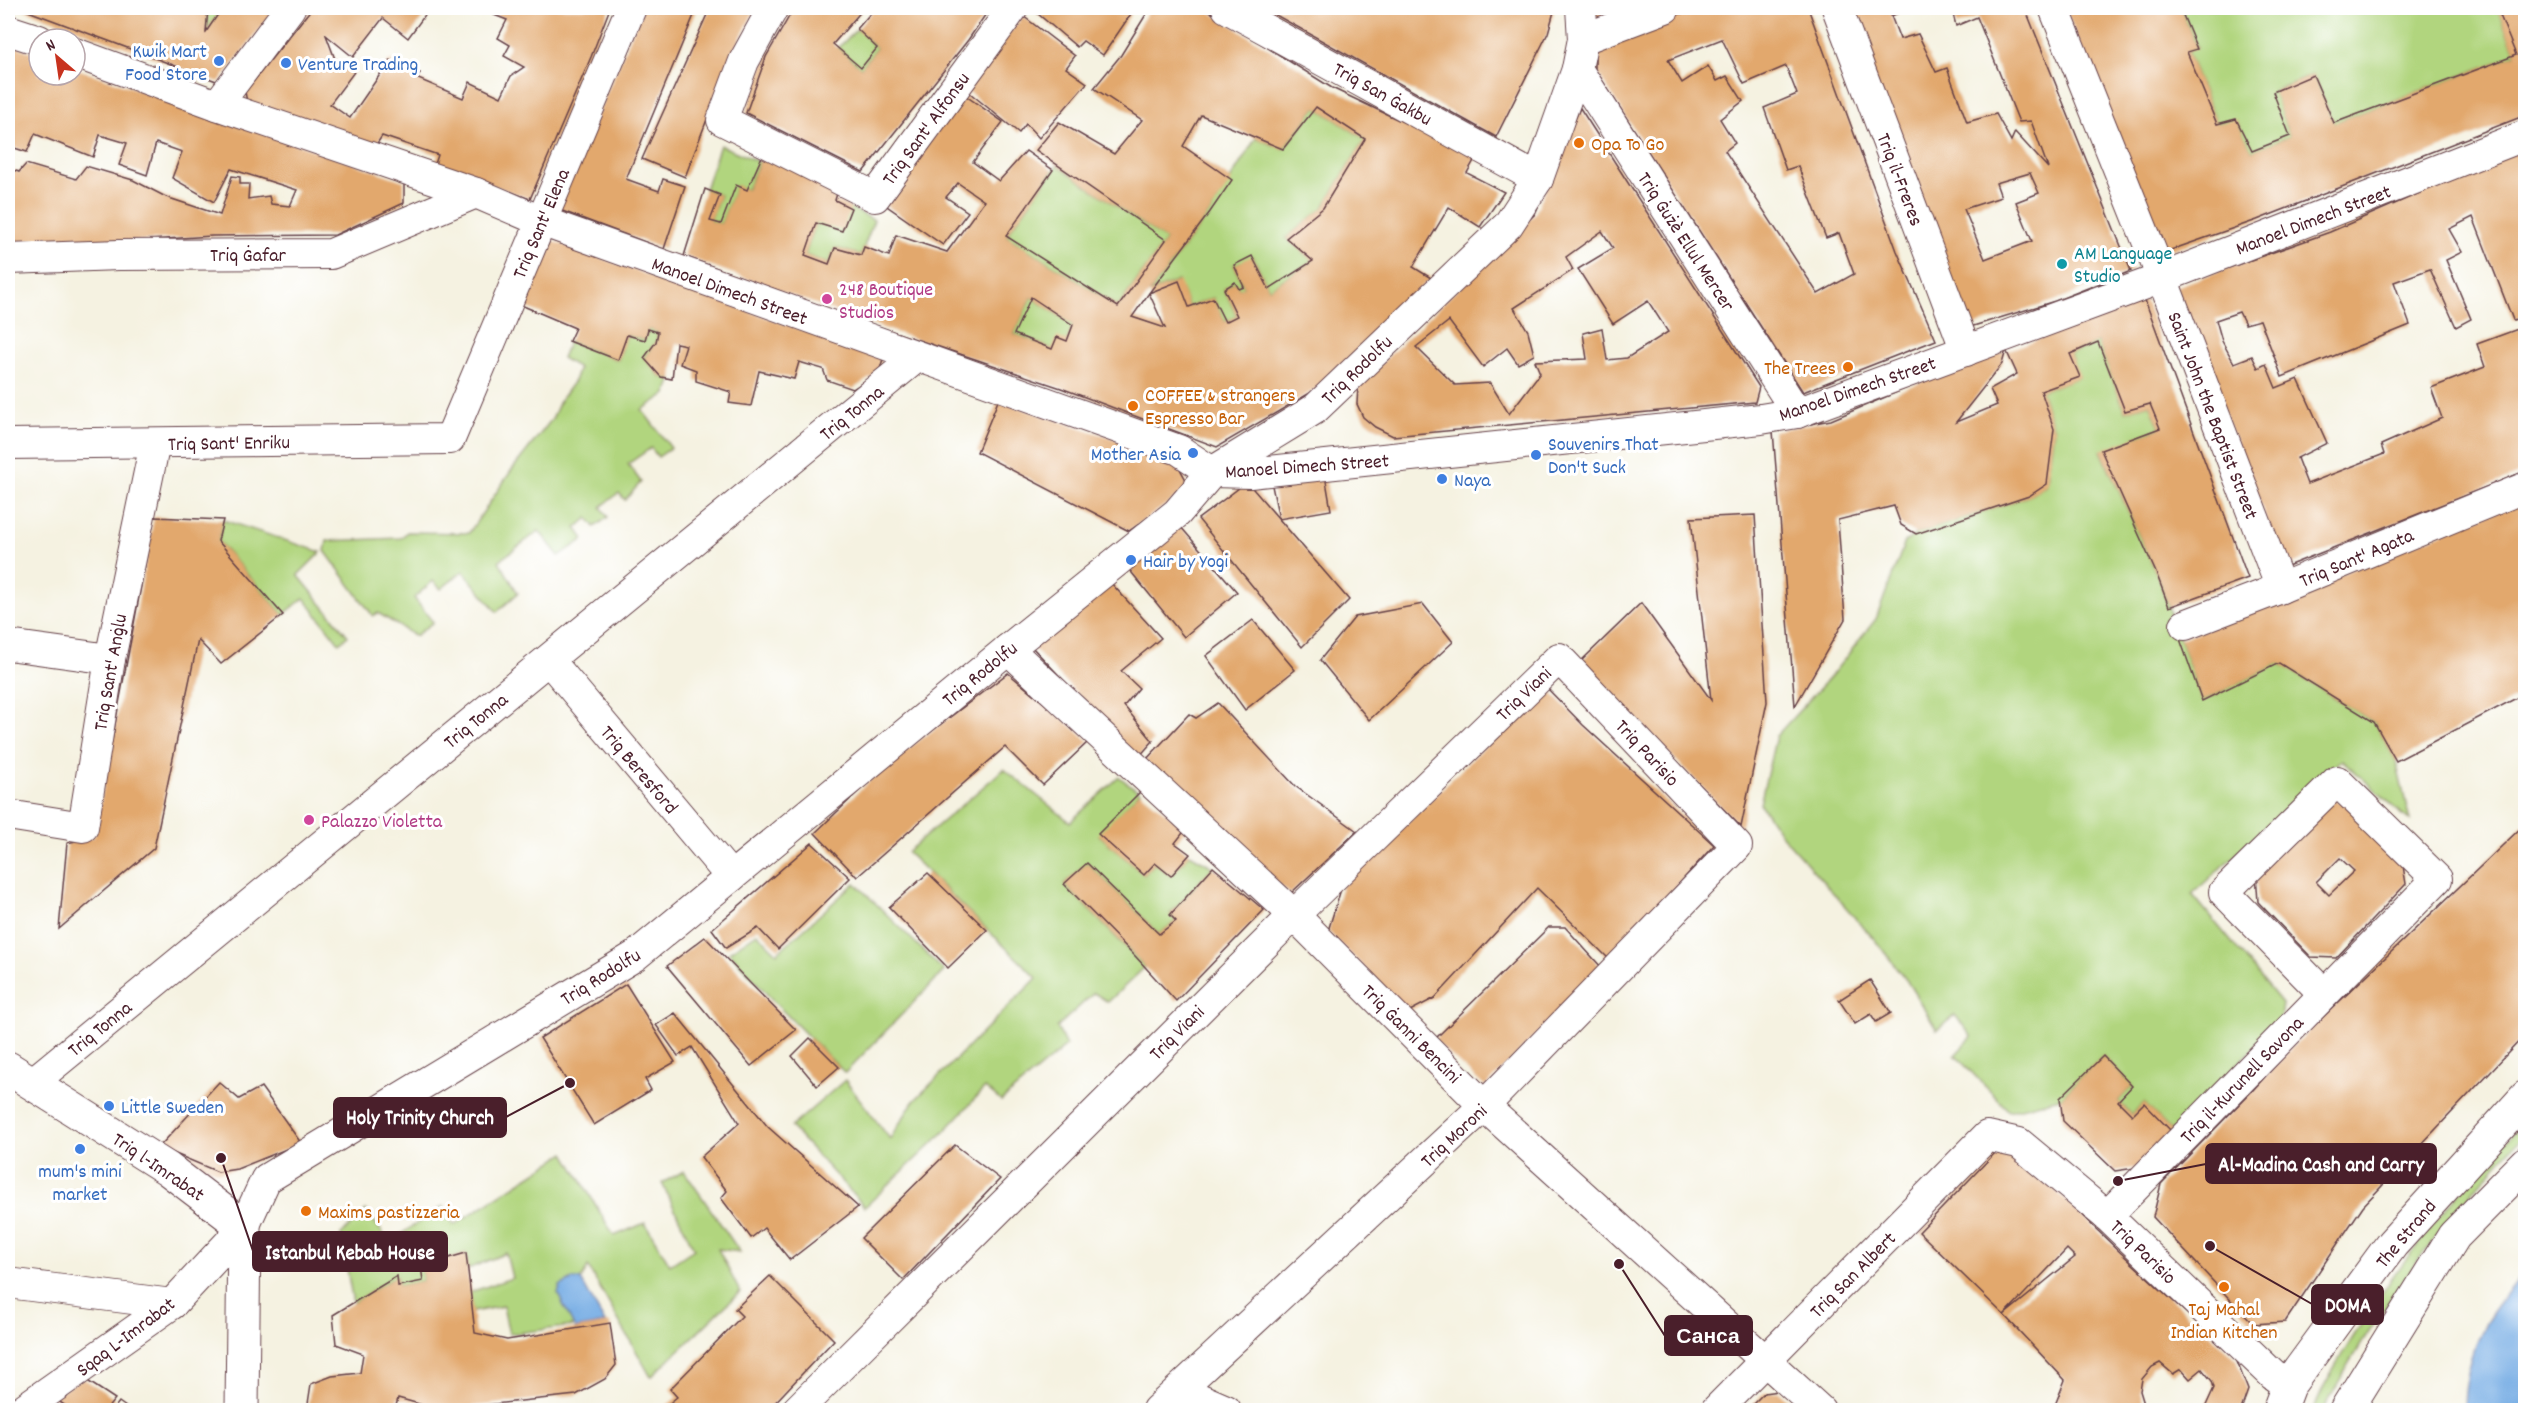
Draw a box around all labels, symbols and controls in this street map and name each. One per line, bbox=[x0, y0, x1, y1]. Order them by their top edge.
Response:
north arrow bbox=[27, 27, 87, 87]
text: N bbox=[42, 34, 60, 58]
place label: Kwik Mart Food Store bbox=[125, 39, 207, 90]
place label: Venture Trading bbox=[298, 52, 418, 80]
marker: Kwik Mart Food Store bbox=[212, 54, 226, 68]
marker: Venture Trading bbox=[279, 56, 293, 70]
street label: Triq San Ġakbu bbox=[1327, 57, 1436, 134]
street label: Triq Sant' Alfonsu bbox=[877, 67, 978, 192]
street label: Triq il-Freres bbox=[1868, 129, 1929, 231]
place label: Opa To Go bbox=[1591, 132, 1664, 160]
marker: Opa To Go bbox=[1572, 136, 1586, 150]
street label: Triq Sant' Elena bbox=[507, 164, 579, 284]
street label: Triq Ġużè Ellul Mercer bbox=[1629, 168, 1740, 318]
street label: Manoel Dimech Street bbox=[2232, 179, 2396, 264]
place label: AM Language Studio bbox=[2074, 241, 2173, 292]
street label: Triq Ġafar bbox=[210, 243, 287, 271]
street label: Manoel Dimech Street bbox=[647, 252, 811, 334]
marker: AM Language Studio bbox=[2055, 257, 2069, 271]
place label: 248 Boutique Studios bbox=[839, 277, 933, 328]
marker: 248 Boutique Studios bbox=[820, 292, 834, 306]
street label: Saint John the Baptist Street bbox=[2159, 308, 2264, 524]
street label: Triq Rodolfu bbox=[1316, 330, 1400, 412]
street label: Manoel Dimech Street bbox=[1776, 351, 1940, 431]
place label: The Trees bbox=[1764, 356, 1836, 384]
marker: The Trees bbox=[1841, 360, 1855, 374]
street label: Triq Tonna bbox=[815, 379, 892, 449]
place label: COFFEE & strangers Espresso Bar bbox=[1145, 383, 1296, 434]
marker: COFFEE & strangers Espresso Bar bbox=[1126, 399, 1140, 413]
street label: Triq Sant' Enriku bbox=[168, 430, 290, 460]
place label: Souvenirs That Don't Suck bbox=[1548, 432, 1659, 483]
place label: Mother Asia bbox=[1091, 442, 1182, 470]
marker: Mother Asia bbox=[1186, 446, 1200, 460]
street label: Manoel Dimech Street bbox=[1224, 448, 1390, 488]
marker: Souvenirs That Don't Suck bbox=[1529, 448, 1543, 462]
place label: Naya bbox=[1454, 468, 1491, 496]
marker: Naya bbox=[1435, 472, 1449, 486]
street label: Triq Sant' Agata bbox=[2296, 523, 2419, 596]
place label: Hair by Yogi bbox=[1143, 549, 1229, 577]
marker: Hair by Yogi bbox=[1124, 553, 1138, 567]
street label: Triq Sant' Anġlu bbox=[88, 612, 136, 733]
street label: Triq Rodolfu bbox=[937, 636, 1025, 715]
street label: Triq Viani bbox=[1491, 661, 1560, 729]
street label: Triq Tonna bbox=[439, 687, 516, 757]
street label: Triq Parisio bbox=[1607, 714, 1684, 794]
street label: Triq Beresford bbox=[592, 720, 683, 821]
place label: Palazzo Violetta bbox=[321, 809, 443, 837]
marker: Palazzo Violetta bbox=[302, 813, 316, 827]
street label: Triq Rodolfu bbox=[556, 943, 647, 1014]
street label: Triq Ġanni Bencini bbox=[1354, 979, 1466, 1092]
street label: Triq Tonna bbox=[63, 995, 140, 1065]
street label: Triq Viani bbox=[1144, 1000, 1212, 1068]
street label: Triq il-Kurunell Savona bbox=[2175, 1011, 2312, 1151]
place label: Little Sweden bbox=[121, 1095, 224, 1123]
callout: Holy Trinity Church bbox=[334, 1098, 506, 1137]
marker: Little Sweden bbox=[102, 1099, 116, 1113]
street label: Triq Moroni bbox=[1415, 1099, 1495, 1176]
text: Holy Trinity Church bbox=[346, 1105, 494, 1135]
street label: Triq l-Imrabat bbox=[105, 1127, 209, 1210]
marker: mum's mini market bbox=[73, 1142, 87, 1156]
callout: Al-Madina Cash and Carry bbox=[2206, 1144, 2436, 1183]
text: Al-Madina Cash and Carry bbox=[2218, 1152, 2425, 1182]
place label: mum's mini market bbox=[38, 1159, 122, 1210]
street label: The Strand bbox=[2370, 1194, 2444, 1275]
place label: Maxims pastizzeria bbox=[318, 1200, 460, 1228]
marker: Maxims pastizzeria bbox=[299, 1204, 313, 1218]
street label: Triq Parisio bbox=[2102, 1214, 2182, 1292]
street label: Triq San Albert bbox=[1804, 1226, 1904, 1326]
callout: Istanbul Kebab House bbox=[253, 1232, 447, 1271]
text: Istanbul Kebab House bbox=[265, 1240, 435, 1270]
marker: Taj Mahal Indian Kitchen bbox=[2217, 1280, 2231, 1294]
callout: DOMA bbox=[2312, 1285, 2383, 1324]
street label: Sqaq L-Imrabat bbox=[71, 1292, 182, 1385]
text: DOMA bbox=[2325, 1293, 2371, 1323]
place label: Taj Mahal Indian Kitchen bbox=[2170, 1297, 2278, 1348]
callout: Санса bbox=[1665, 1316, 1752, 1355]
text: Санса bbox=[1676, 1324, 1740, 1354]

